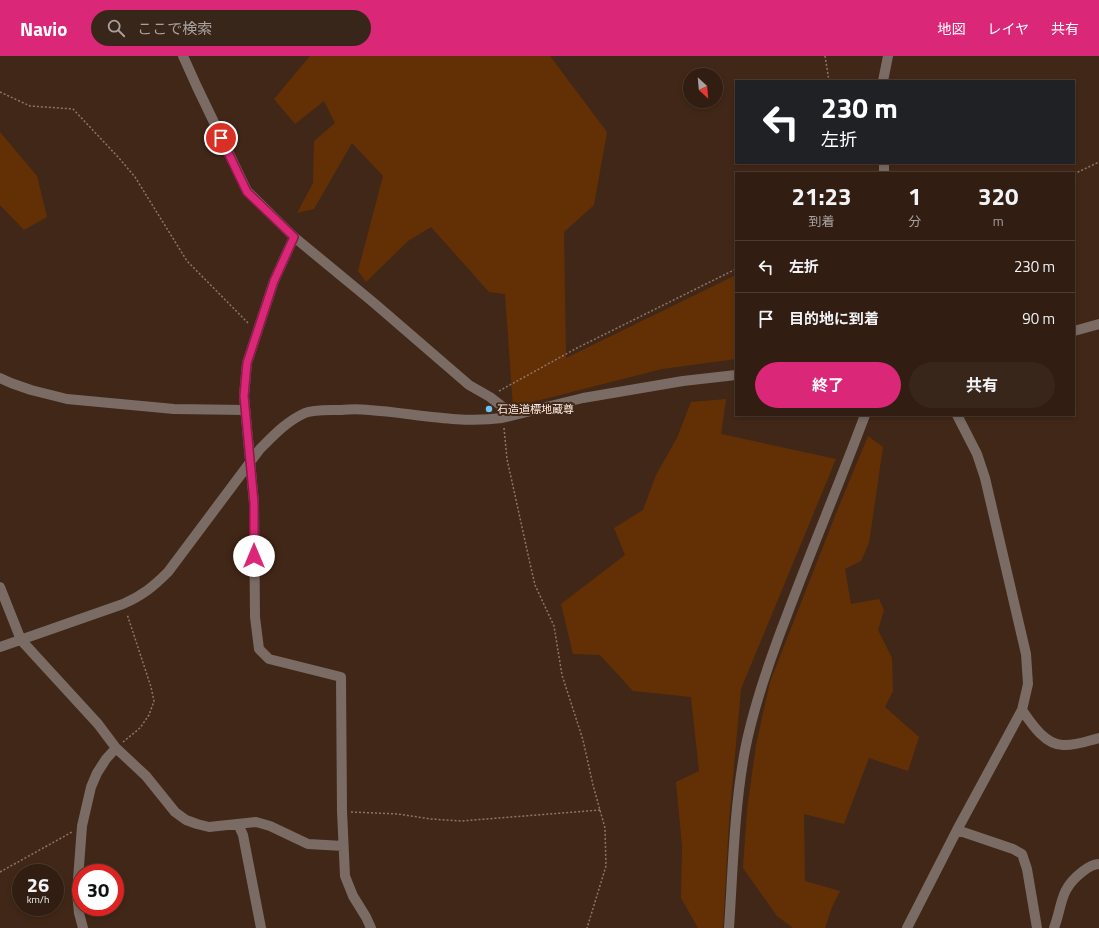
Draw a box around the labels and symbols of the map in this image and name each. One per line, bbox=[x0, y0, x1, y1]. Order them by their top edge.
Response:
north arrow bbox=[683, 68, 723, 108]
pin bbox=[204, 121, 238, 155]
place label: 石造道標地蔵尊 bbox=[497, 401, 574, 417]
marker: 石造道標地蔵尊 bbox=[484, 404, 494, 414]
position arrow bbox=[233, 535, 275, 577]
speed limit sign: 30 bbox=[72, 864, 124, 916]

